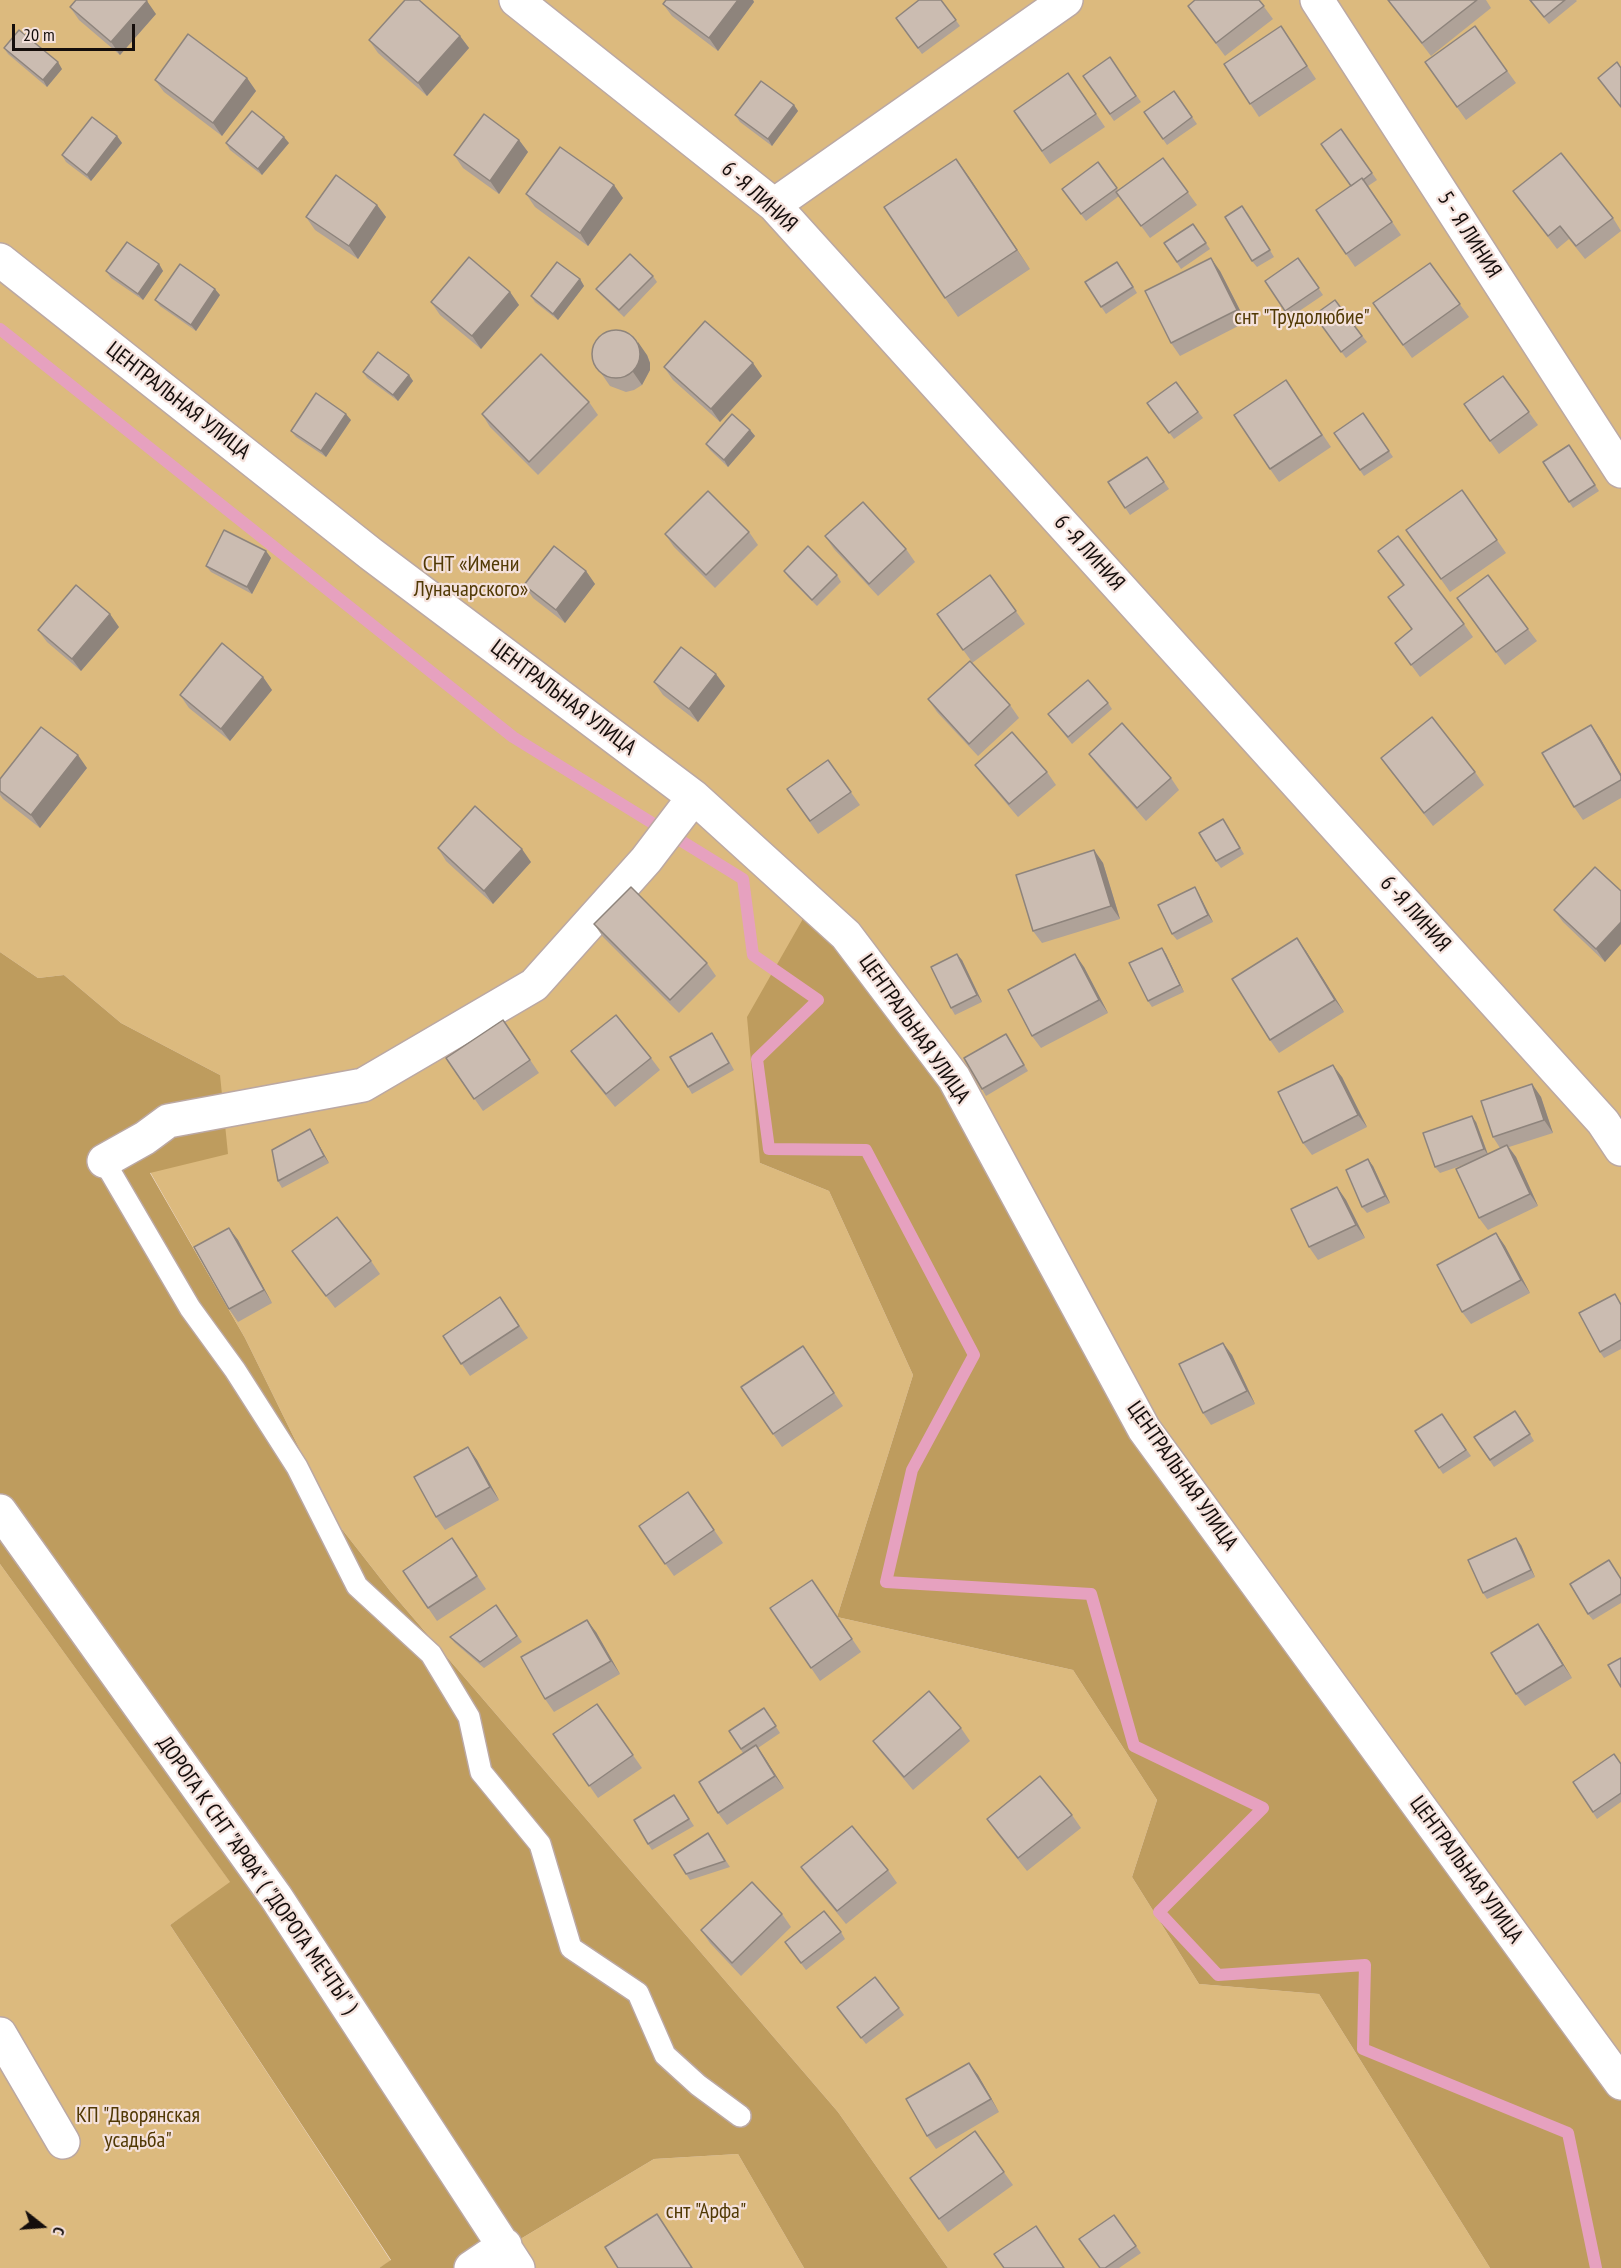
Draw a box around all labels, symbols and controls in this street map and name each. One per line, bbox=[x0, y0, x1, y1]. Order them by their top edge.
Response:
scale bar bbox=[15, 12, 138, 50]
text: 20 m bbox=[23, 23, 55, 46]
street label: 6 -Я ЛИНИЯ bbox=[716, 156, 802, 238]
street label: 5 - Я ЛИНИЯ bbox=[1431, 187, 1507, 283]
park label: снт "Трудолюбие" bbox=[1234, 305, 1370, 331]
street label: ЦЕНТРАЛЬНАЯ УЛИЦА bbox=[101, 337, 255, 465]
street label: 6 -Я ЛИНИЯ bbox=[1048, 510, 1130, 596]
park label: СНТ «Имени Луначарского» bbox=[414, 552, 528, 604]
street label: ЦЕНТРАЛЬНАЯ УЛИЦА bbox=[485, 635, 641, 761]
street label: 6 -Я ЛИНИЯ bbox=[1374, 871, 1456, 957]
street label: ЦЕНТРАЛЬНАЯ УЛИЦА bbox=[853, 950, 975, 1108]
street label: ЦЕНТРАЛЬНАЯ УЛИЦА bbox=[1121, 1397, 1243, 1555]
street label: ДОРОГА К СНТ "АРФА" ( "ДОРОГА МЕЧТЫ" ) bbox=[151, 1731, 363, 2019]
street label: ЦЕНТРАЛЬНАЯ УЛИЦА bbox=[1404, 1791, 1528, 1949]
park label: КП "Дворянская усадьба" bbox=[76, 2103, 200, 2154]
north arrow bbox=[12, 2196, 72, 2256]
park label: снт "Арфа" bbox=[666, 2199, 746, 2225]
text: С bbox=[49, 2225, 70, 2238]

